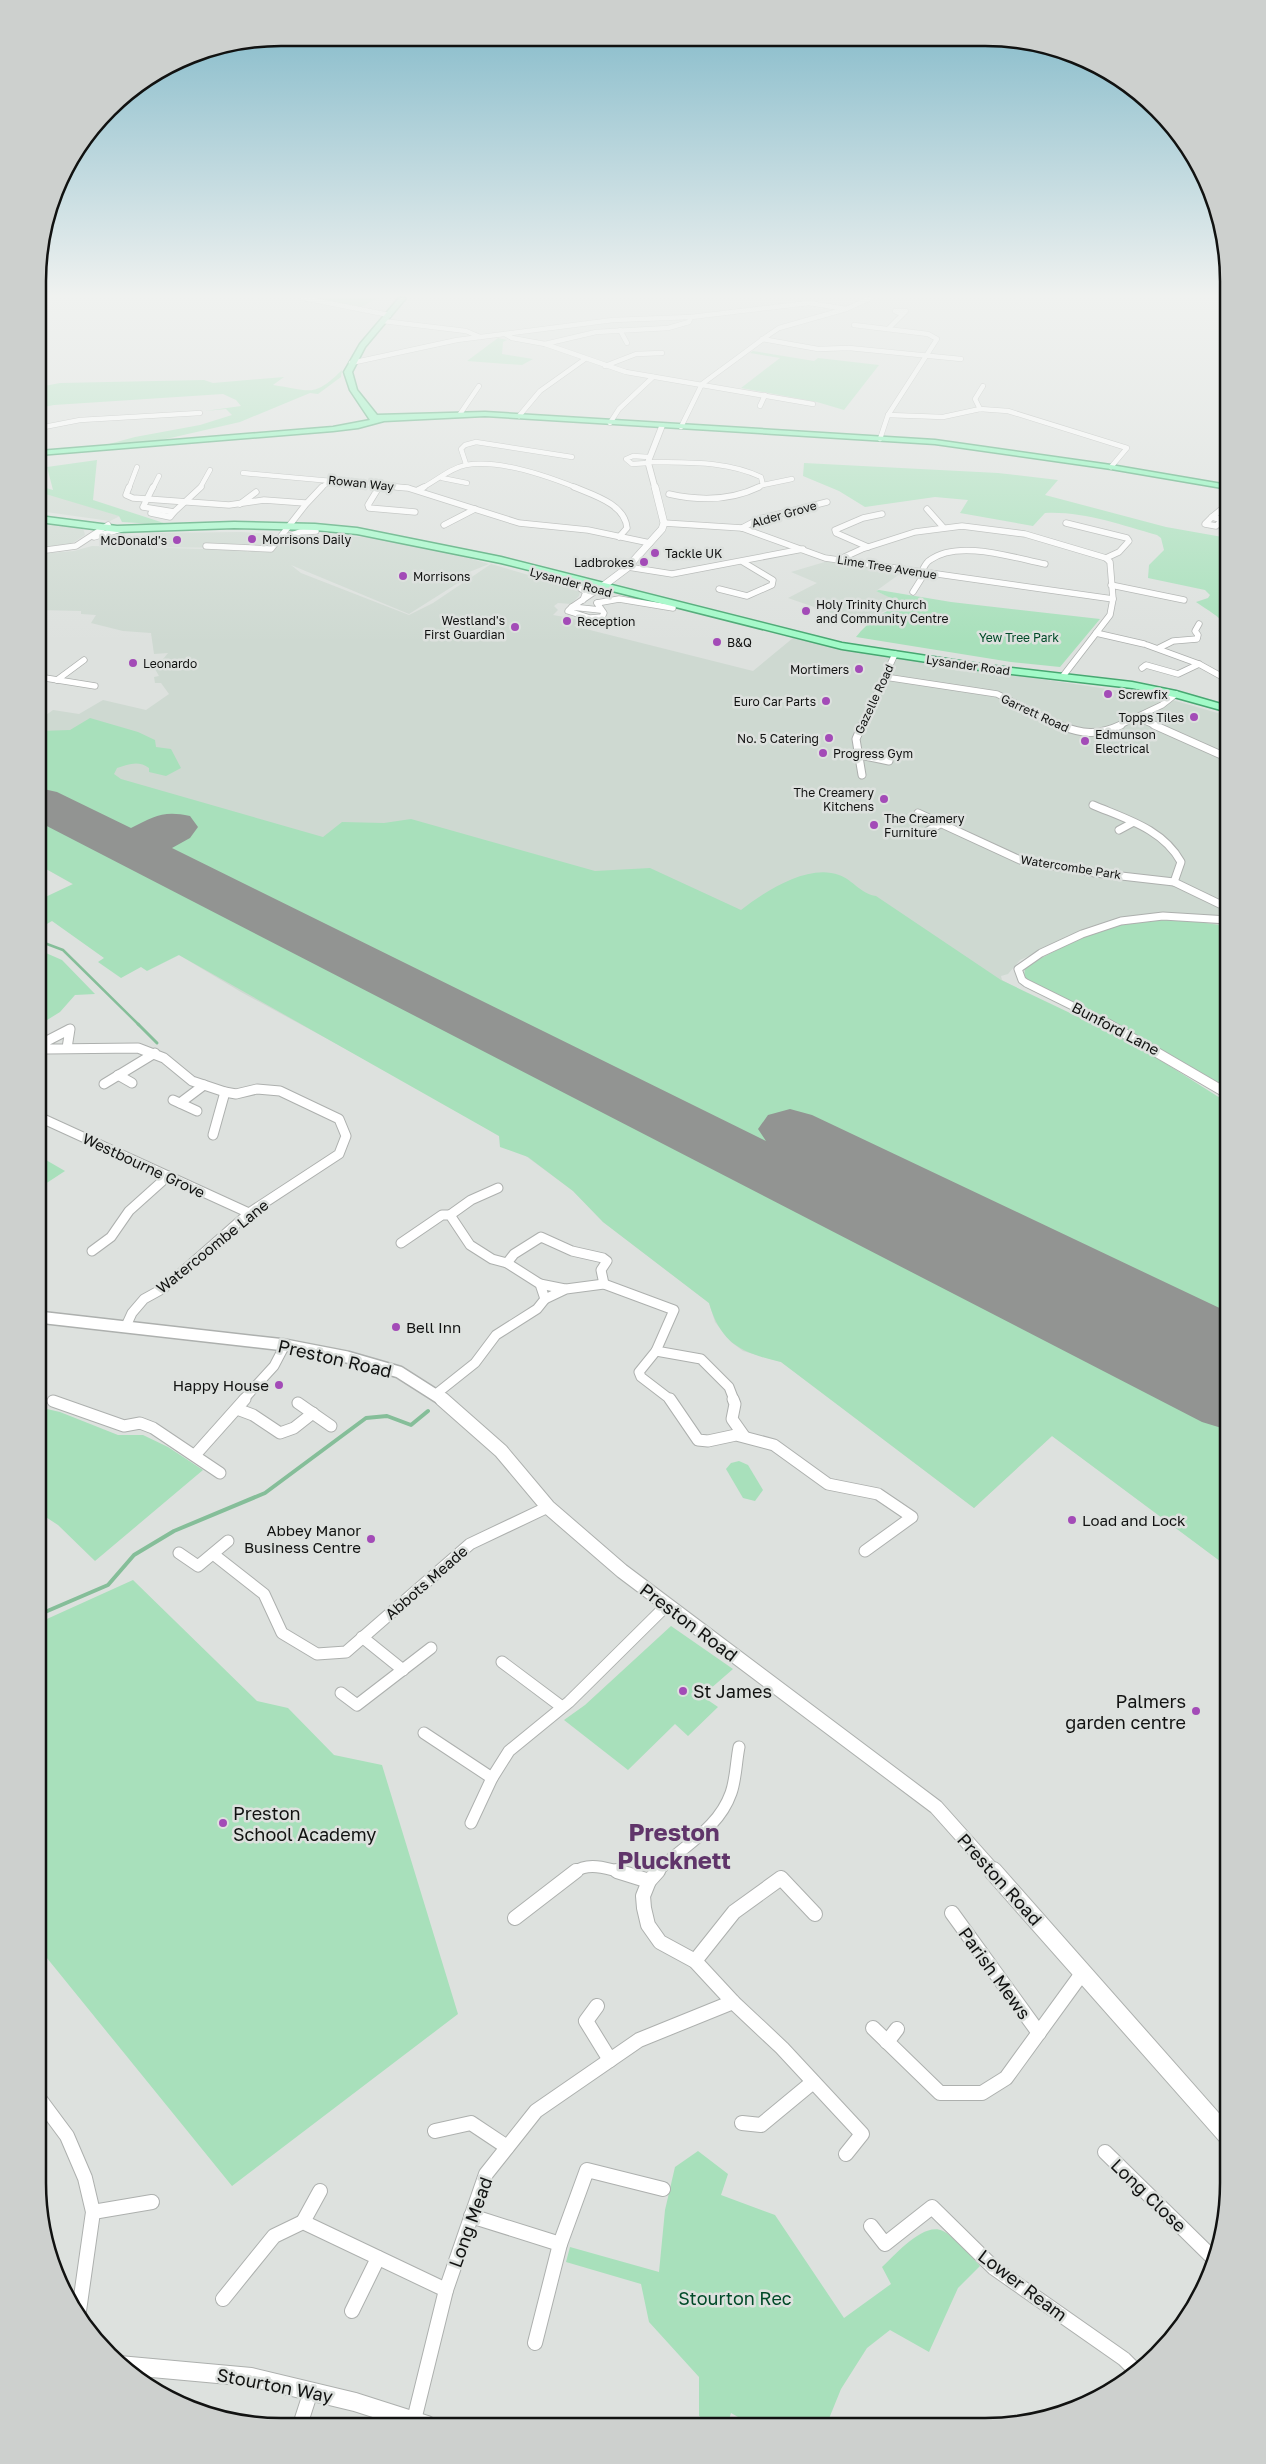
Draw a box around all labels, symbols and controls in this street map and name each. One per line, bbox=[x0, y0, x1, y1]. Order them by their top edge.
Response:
street label: Rowan Way bbox=[327, 472, 395, 494]
street label: Alder Grove bbox=[750, 498, 818, 530]
place label: Morrisons Daily bbox=[262, 532, 351, 547]
place label: McDonald's bbox=[100, 533, 167, 548]
marker: Morrisons Daily bbox=[246, 533, 258, 545]
marker: McDonald's bbox=[171, 534, 183, 546]
place label: Tackle UK bbox=[665, 546, 722, 561]
marker: Tackle UK bbox=[649, 547, 661, 559]
street label: Lime Tree Avenue bbox=[836, 552, 938, 582]
place label: Ladbrokes bbox=[574, 555, 634, 570]
marker: Ladbrokes bbox=[638, 556, 650, 568]
street label: Lysander Road bbox=[528, 564, 614, 600]
place label: Morrisons bbox=[413, 569, 470, 584]
marker: Morrisons bbox=[397, 570, 409, 582]
place label: Holy Trinity Church and Community Centre bbox=[816, 597, 948, 626]
marker: Holy Trinity Church and Community Centre bbox=[800, 605, 812, 617]
place label: Westland's First Guardian bbox=[424, 613, 505, 642]
place label: Reception bbox=[577, 614, 635, 629]
marker: Reception bbox=[561, 615, 573, 627]
marker: Westland's First Guardian bbox=[509, 621, 521, 633]
park label: Yew Tree Park bbox=[979, 630, 1059, 645]
place label: B&Q bbox=[727, 635, 752, 650]
marker: B&Q bbox=[711, 636, 723, 648]
street label: Lysander Road bbox=[925, 652, 1011, 678]
place label: Leonardo bbox=[143, 656, 197, 671]
marker: Leonardo bbox=[127, 657, 139, 669]
place label: Mortimers bbox=[790, 662, 849, 677]
street label: Gazelle Road bbox=[851, 662, 897, 736]
marker: Mortimers bbox=[853, 663, 865, 675]
place label: Screwfix bbox=[1118, 687, 1168, 702]
marker: Screwfix bbox=[1102, 688, 1114, 700]
street label: Garrett Road bbox=[999, 691, 1071, 735]
place label: Euro Car Parts bbox=[733, 694, 816, 709]
marker: Euro Car Parts bbox=[820, 695, 832, 707]
place label: Topps Tiles bbox=[1119, 710, 1184, 725]
marker: Topps Tiles bbox=[1188, 711, 1200, 723]
place label: Edmunson Electrical bbox=[1095, 727, 1156, 756]
place label: No. 5 Catering bbox=[737, 731, 819, 746]
marker: No. 5 Catering bbox=[823, 732, 835, 744]
marker: Edmunson Electrical bbox=[1079, 735, 1091, 747]
place label: Progress Gym bbox=[833, 746, 913, 761]
marker: Progress Gym bbox=[817, 747, 829, 759]
place label: The Creamery Kitchens bbox=[793, 785, 874, 814]
marker: The Creamery Kitchens bbox=[878, 793, 890, 805]
place label: The Creamery Furniture bbox=[884, 811, 965, 840]
marker: The Creamery Furniture bbox=[868, 819, 880, 831]
street label: Watercombe Park bbox=[1020, 852, 1123, 882]
street label: Bunford Lane bbox=[1069, 997, 1163, 1059]
street label: Westbourne Grove bbox=[80, 1129, 208, 1201]
street label: Watercoombe Lane bbox=[152, 1195, 272, 1297]
place label: Bell Inn bbox=[406, 1318, 461, 1336]
marker: Bell Inn bbox=[390, 1321, 402, 1333]
street label: Preston Road bbox=[276, 1334, 394, 1382]
place label: Happy House bbox=[173, 1376, 269, 1394]
marker: Happy House bbox=[273, 1379, 285, 1391]
place label: Load and Lock bbox=[1082, 1511, 1186, 1529]
marker: Load and Lock bbox=[1066, 1514, 1078, 1526]
place label: Abbey Manor Business Centre bbox=[244, 1521, 361, 1556]
marker: Abbey Manor Business Centre bbox=[365, 1533, 377, 1545]
street label: Abbots Meade bbox=[381, 1541, 471, 1623]
street label: Preston Road bbox=[636, 1578, 742, 1666]
place label: St James bbox=[693, 1680, 772, 1702]
marker: St James bbox=[677, 1685, 689, 1697]
place label: Palmers garden centre bbox=[1065, 1690, 1186, 1733]
marker: Palmers garden centre bbox=[1190, 1705, 1202, 1717]
place label: Preston School Academy bbox=[233, 1802, 376, 1845]
marker: Preston School Academy bbox=[217, 1817, 229, 1829]
district label: Preston Plucknett bbox=[617, 1817, 731, 1874]
street label: Preston Road bbox=[953, 1828, 1047, 1930]
street label: Parish Mews bbox=[954, 1923, 1036, 2023]
street label: Long Close bbox=[1107, 2154, 1191, 2236]
street label: Long Mead bbox=[443, 2174, 497, 2270]
street label: Lower Ream bbox=[974, 2244, 1072, 2326]
park label: Stourton Rec bbox=[678, 2287, 792, 2309]
street label: Stourton Way bbox=[215, 2363, 335, 2407]

